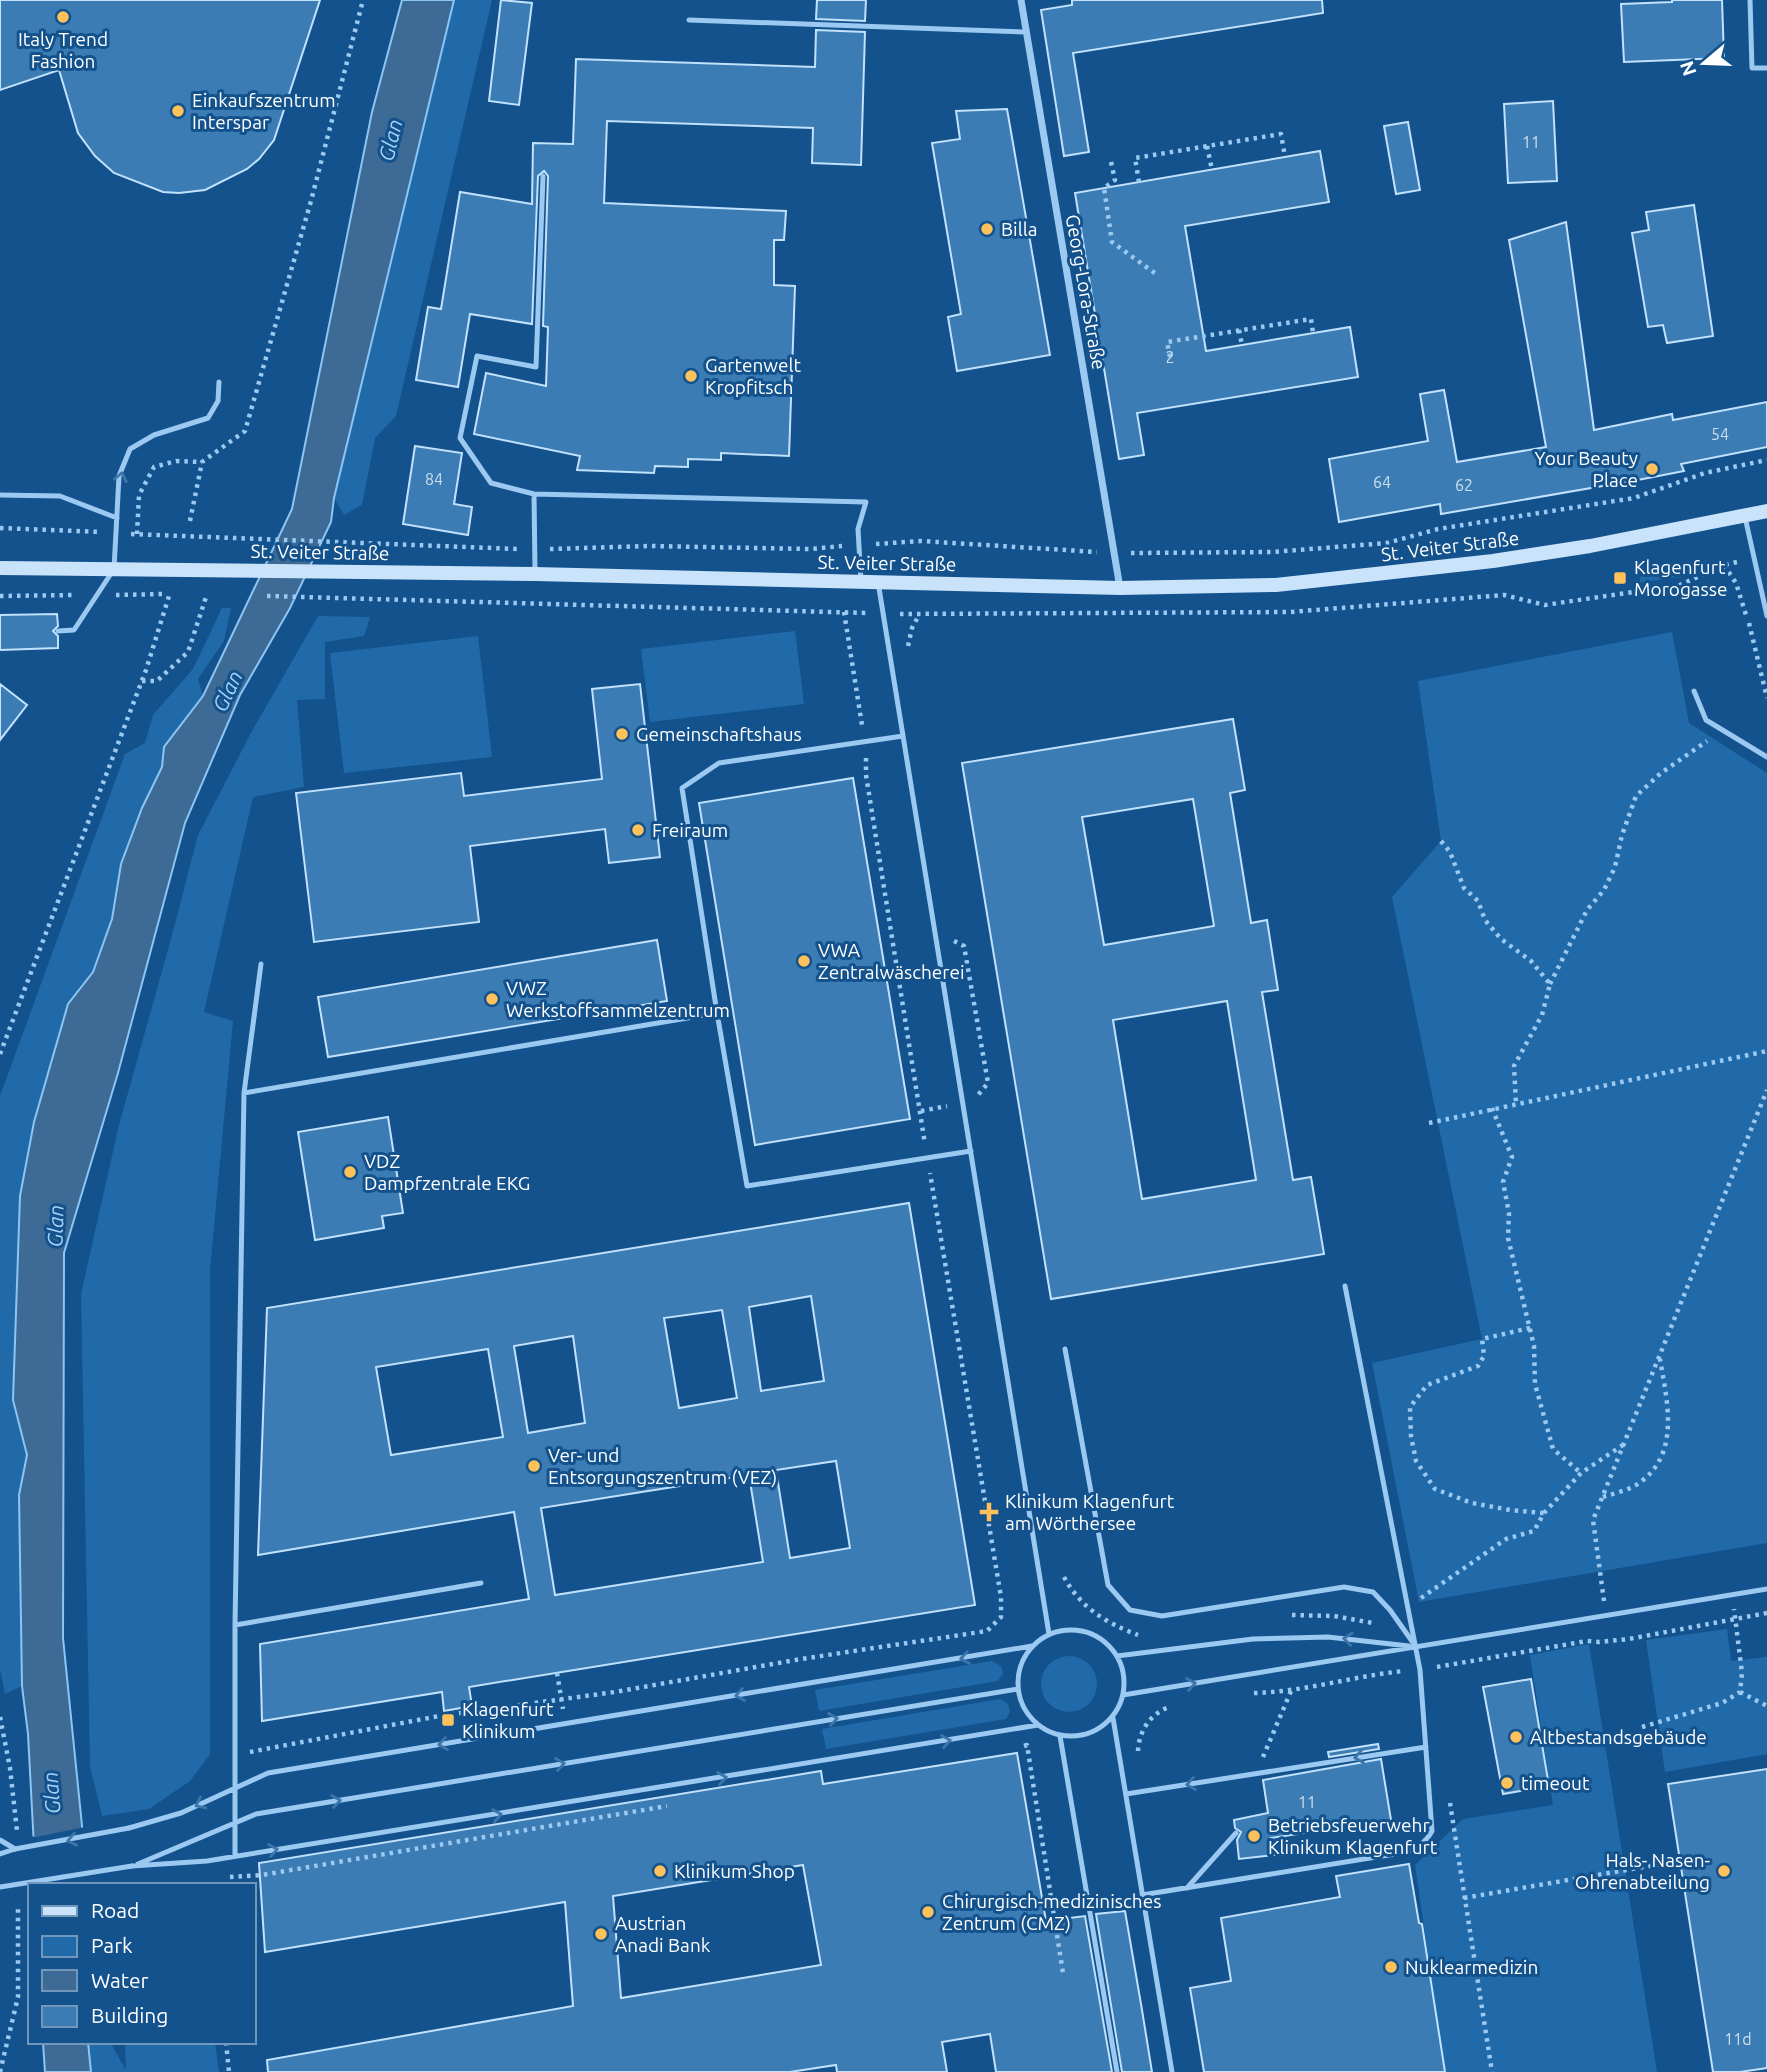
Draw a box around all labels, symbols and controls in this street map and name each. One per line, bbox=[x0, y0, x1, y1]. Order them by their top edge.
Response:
marker: Italy Trend Fashion bbox=[55, 9, 71, 25]
place label: Italy Trend Fashion bbox=[18, 28, 108, 72]
north arrow bbox=[1669, 28, 1739, 98]
text: N bbox=[1675, 58, 1701, 79]
place label: Einkaufszentrum Interspar bbox=[192, 89, 336, 133]
marker: Einkaufszentrum Interspar bbox=[170, 103, 186, 119]
water label: Glan bbox=[373, 117, 407, 163]
house number: 11 bbox=[1522, 133, 1540, 151]
street label: Georg-Lora-Straße bbox=[1062, 213, 1110, 371]
place label: Billa bbox=[1001, 218, 1037, 240]
marker: Billa bbox=[979, 221, 995, 237]
house number: 2 bbox=[1165, 348, 1175, 366]
place label: Gartenwelt Kropfitsch bbox=[705, 354, 802, 398]
marker: Gartenwelt Kropfitsch bbox=[683, 368, 699, 384]
house number: 54 bbox=[1711, 425, 1729, 443]
place label: Your Beauty Place bbox=[1535, 447, 1638, 491]
marker: Your Beauty Place bbox=[1644, 461, 1660, 477]
house number: 84 bbox=[425, 470, 443, 488]
one-way arrow bbox=[112, 471, 127, 483]
house number: 64 bbox=[1373, 473, 1391, 491]
house number: 62 bbox=[1455, 476, 1473, 494]
street label: St. Veiter Straße bbox=[1380, 527, 1520, 565]
street label: St. Veiter Straße bbox=[250, 540, 390, 564]
street label: St. Veiter Straße bbox=[817, 551, 957, 575]
place label: Klagenfurt Morogasse bbox=[1634, 556, 1728, 600]
marker: Klagenfurt Morogasse bbox=[1612, 570, 1628, 586]
water label: Glan bbox=[207, 667, 247, 715]
place label: Gemeinschaftshaus bbox=[636, 723, 802, 745]
marker: Gemeinschaftshaus bbox=[614, 726, 630, 742]
place label: Freiraum bbox=[652, 819, 728, 841]
marker: Freiraum bbox=[630, 822, 646, 838]
place label: VWA Zentralwäscherei bbox=[818, 939, 965, 983]
marker: VWA Zentralwäscherei bbox=[796, 953, 812, 969]
place label: VWZ Werkstoffsammelzentrum bbox=[506, 977, 730, 1021]
marker: VWZ Werkstoffsammelzentrum bbox=[484, 991, 500, 1007]
place label: VDZ Dampfzentrale EKG bbox=[364, 1150, 530, 1194]
marker: VDZ Dampfzentrale EKG bbox=[342, 1164, 358, 1180]
water label: Glan bbox=[42, 1204, 68, 1248]
place label: Ver- und Entsorgungszentrum (VEZ) bbox=[548, 1444, 777, 1488]
marker: Ver- und Entsorgungszentrum (VEZ) bbox=[526, 1458, 542, 1474]
place label: Klinikum Klagenfurt am Wörthersee bbox=[1005, 1490, 1175, 1534]
marker: Klinikum Klagenfurt am Wörthersee bbox=[979, 1502, 999, 1522]
one-way arrow bbox=[1342, 1631, 1354, 1646]
one-way arrow bbox=[959, 1650, 971, 1665]
one-way arrow bbox=[1185, 1677, 1197, 1692]
one-way arrow bbox=[734, 1687, 746, 1702]
place label: Klagenfurt Klinikum bbox=[462, 1698, 554, 1742]
marker: Klagenfurt Klinikum bbox=[440, 1712, 456, 1728]
one-way arrow bbox=[827, 1712, 839, 1727]
place label: Altbestandsgebäude bbox=[1530, 1726, 1707, 1748]
marker: Altbestandsgebäude bbox=[1508, 1729, 1524, 1745]
one-way arrow bbox=[940, 1734, 952, 1749]
one-way arrow bbox=[437, 1736, 449, 1751]
one-way arrow bbox=[1353, 1749, 1365, 1764]
one-way arrow bbox=[554, 1757, 566, 1772]
water label: Glan bbox=[38, 1771, 64, 1815]
one-way arrow bbox=[716, 1771, 728, 1786]
place label: timeout bbox=[1521, 1772, 1590, 1794]
marker: timeout bbox=[1499, 1775, 1515, 1791]
one-way arrow bbox=[1185, 1776, 1196, 1791]
house number: 11 bbox=[1298, 1793, 1316, 1811]
one-way arrow bbox=[330, 1794, 342, 1809]
one-way arrow bbox=[195, 1795, 207, 1809]
one-way arrow bbox=[491, 1808, 503, 1823]
place label: Betriebsfeuerwehr Klinikum Klagenfurt bbox=[1268, 1814, 1438, 1858]
marker: Betriebsfeuerwehr Klinikum Klagenfurt bbox=[1246, 1828, 1262, 1844]
one-way arrow bbox=[66, 1831, 78, 1846]
one-way arrow bbox=[267, 1843, 278, 1858]
place label: Hals- Nasen- Ohrenabteilung bbox=[1575, 1849, 1710, 1893]
place label: Klinikum Shop bbox=[674, 1860, 795, 1882]
marker: Klinikum Shop bbox=[652, 1863, 668, 1879]
marker: Hals- Nasen- Ohrenabteilung bbox=[1716, 1863, 1732, 1879]
legend bbox=[28, 1883, 256, 2044]
place label: Chirurgisch-medizinisches Zentrum (CMZ) bbox=[942, 1890, 1161, 1934]
text: Road bbox=[91, 1898, 139, 1922]
marker: Chirurgisch-medizinisches Zentrum (CMZ) bbox=[920, 1904, 936, 1920]
place label: Austrian Anadi Bank bbox=[615, 1912, 711, 1956]
marker: Austrian Anadi Bank bbox=[593, 1926, 609, 1942]
text: Park bbox=[91, 1933, 133, 1957]
place label: Nuklearmedizin bbox=[1405, 1956, 1538, 1978]
marker: Nuklearmedizin bbox=[1383, 1959, 1399, 1975]
text: Water bbox=[91, 1968, 149, 1992]
text: Building bbox=[91, 2003, 168, 2027]
house number: 11d bbox=[1724, 2030, 1752, 2048]

